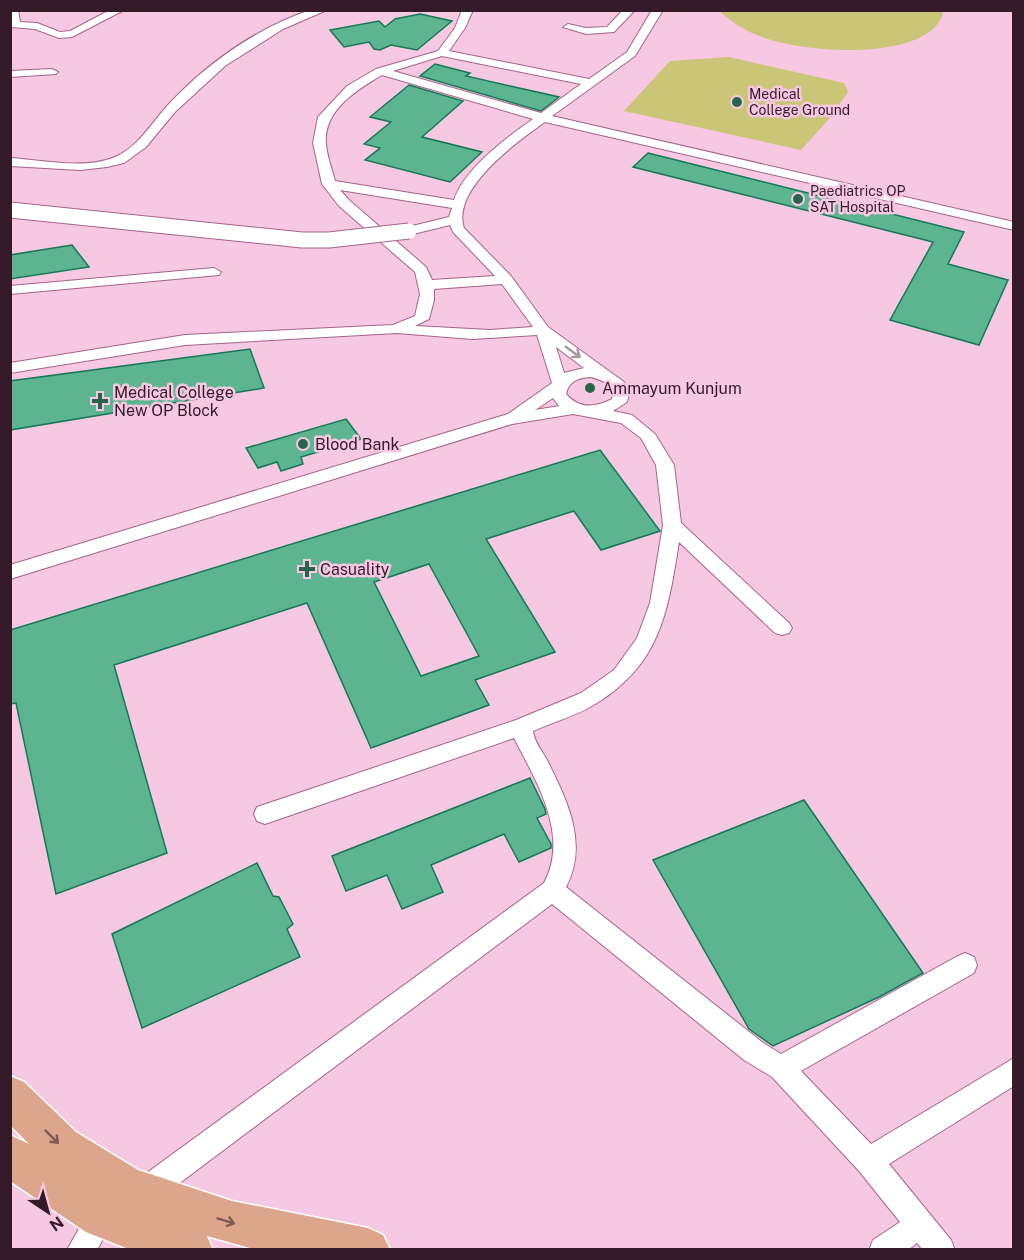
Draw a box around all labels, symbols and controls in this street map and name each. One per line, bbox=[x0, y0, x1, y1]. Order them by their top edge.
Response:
place label: Medical College Ground bbox=[749, 86, 850, 118]
marker: Medical College Ground bbox=[730, 95, 744, 109]
place label: Paediatrics OP SAT Hospital bbox=[810, 183, 905, 215]
marker: Paediatrics OP SAT Hospital bbox=[791, 192, 805, 206]
one-way arrow bbox=[564, 346, 580, 358]
place label: Ammayum Kunjum bbox=[602, 379, 742, 398]
marker: Ammayum Kunjum bbox=[583, 381, 597, 395]
place label: Medical College New OP Block bbox=[114, 383, 234, 420]
marker: Medical College New OP Block bbox=[91, 392, 109, 410]
place label: Blood Bank bbox=[315, 435, 400, 454]
marker: Blood Bank bbox=[296, 437, 310, 451]
marker: Casuality bbox=[298, 560, 316, 578]
place label: Casuality bbox=[320, 560, 390, 579]
one-way arrow bbox=[45, 1130, 59, 1145]
north arrow bbox=[18, 1182, 78, 1242]
text: N bbox=[46, 1212, 67, 1235]
one-way arrow bbox=[216, 1216, 235, 1227]

